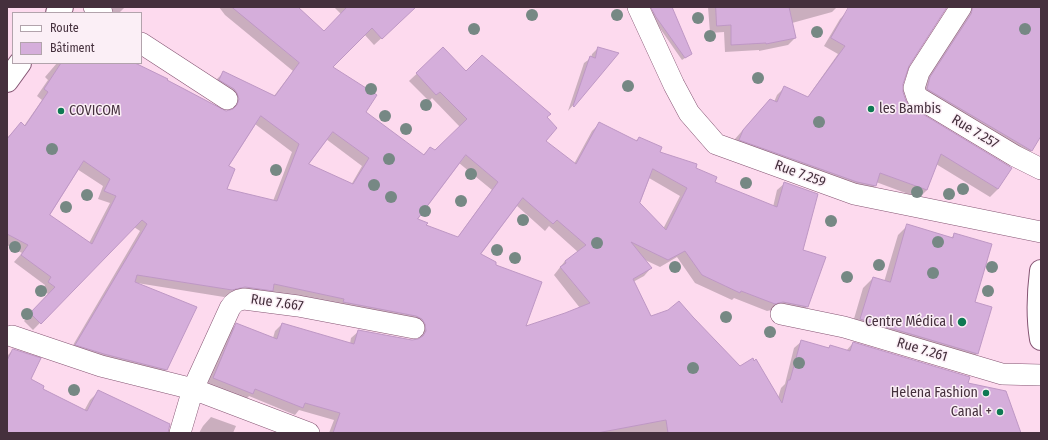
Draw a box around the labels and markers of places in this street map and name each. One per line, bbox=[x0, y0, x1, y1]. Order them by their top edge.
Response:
place label: les Bambis bbox=[879, 101, 941, 117]
place label: COVICOM bbox=[69, 103, 121, 119]
marker: les Bambis bbox=[866, 104, 876, 114]
marker: COVICOM bbox=[56, 106, 66, 116]
place label: Centre Médica l bbox=[865, 314, 953, 330]
marker: Centre Médica l bbox=[956, 316, 968, 328]
place label: Helena Fashion bbox=[891, 385, 978, 401]
marker: Helena Fashion bbox=[981, 388, 991, 398]
place label: Canal + bbox=[951, 404, 992, 420]
marker: Canal + bbox=[995, 407, 1005, 417]

